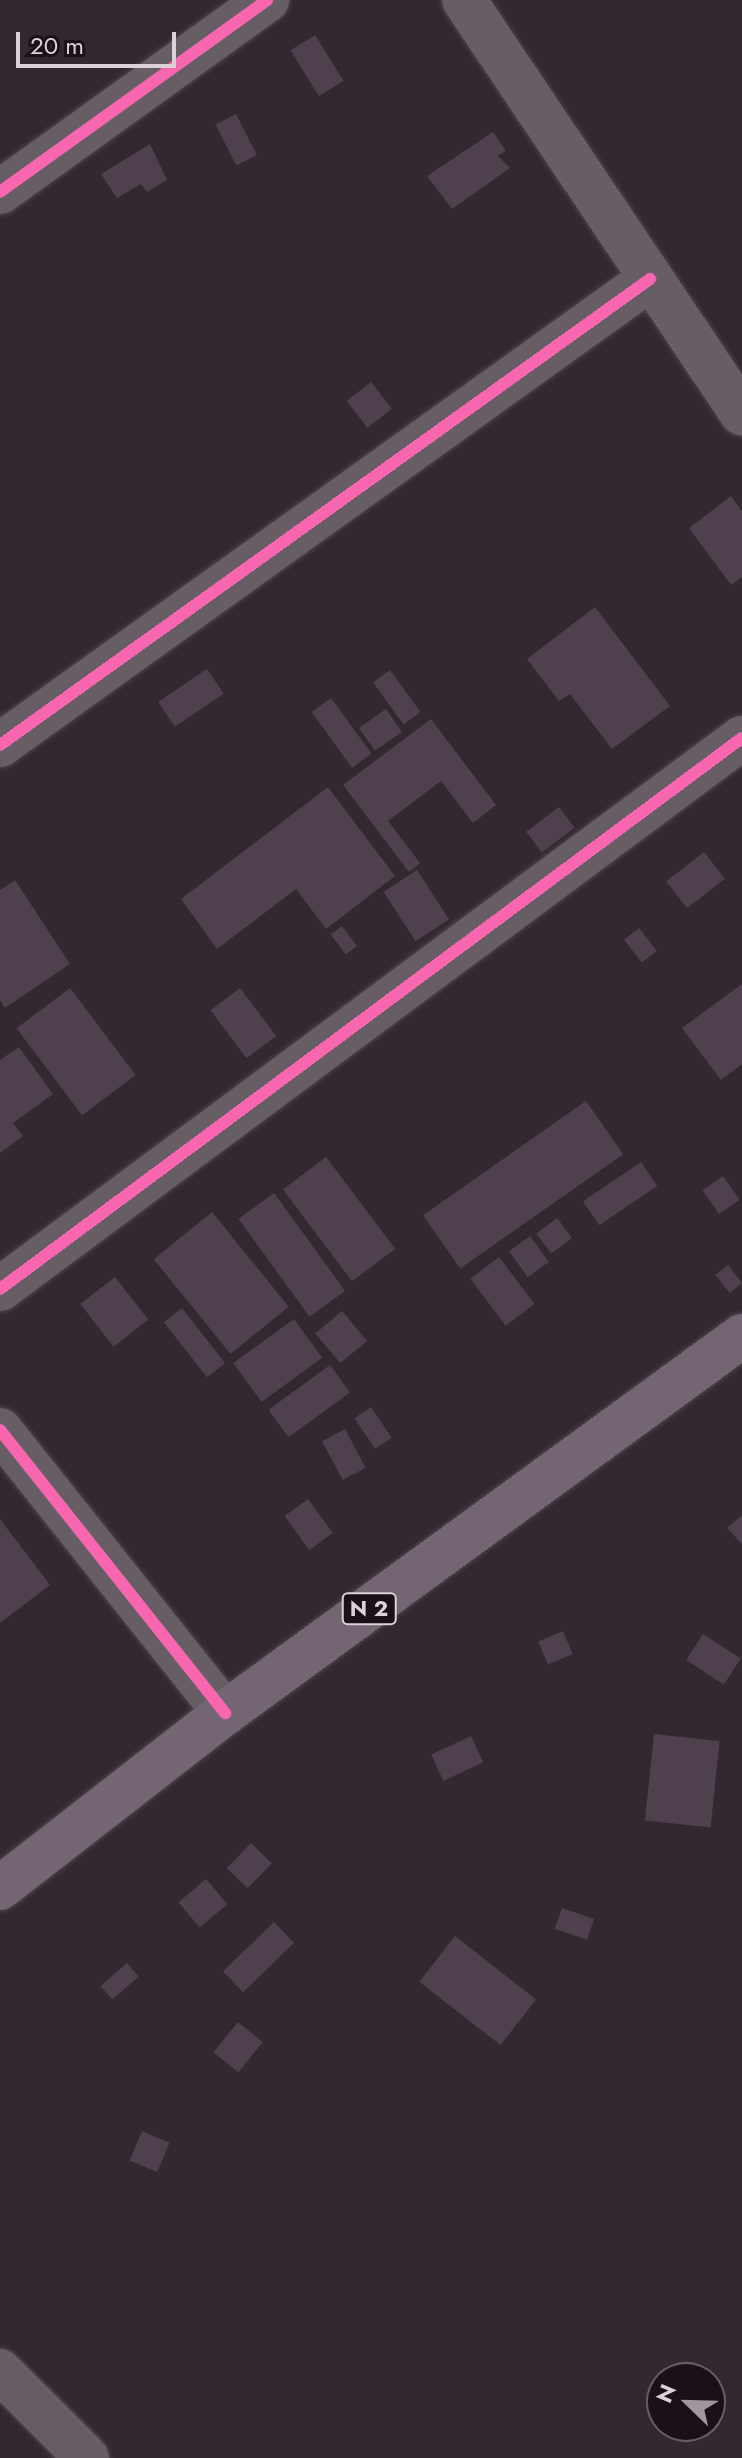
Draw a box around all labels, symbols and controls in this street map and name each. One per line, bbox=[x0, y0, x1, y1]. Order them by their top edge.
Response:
scale bar bbox=[20, 16, 180, 66]
text: 20 m bbox=[30, 28, 84, 63]
road number: N 2 bbox=[341, 1591, 397, 1627]
north arrow bbox=[646, 2362, 726, 2442]
text: N bbox=[648, 2379, 684, 2408]

